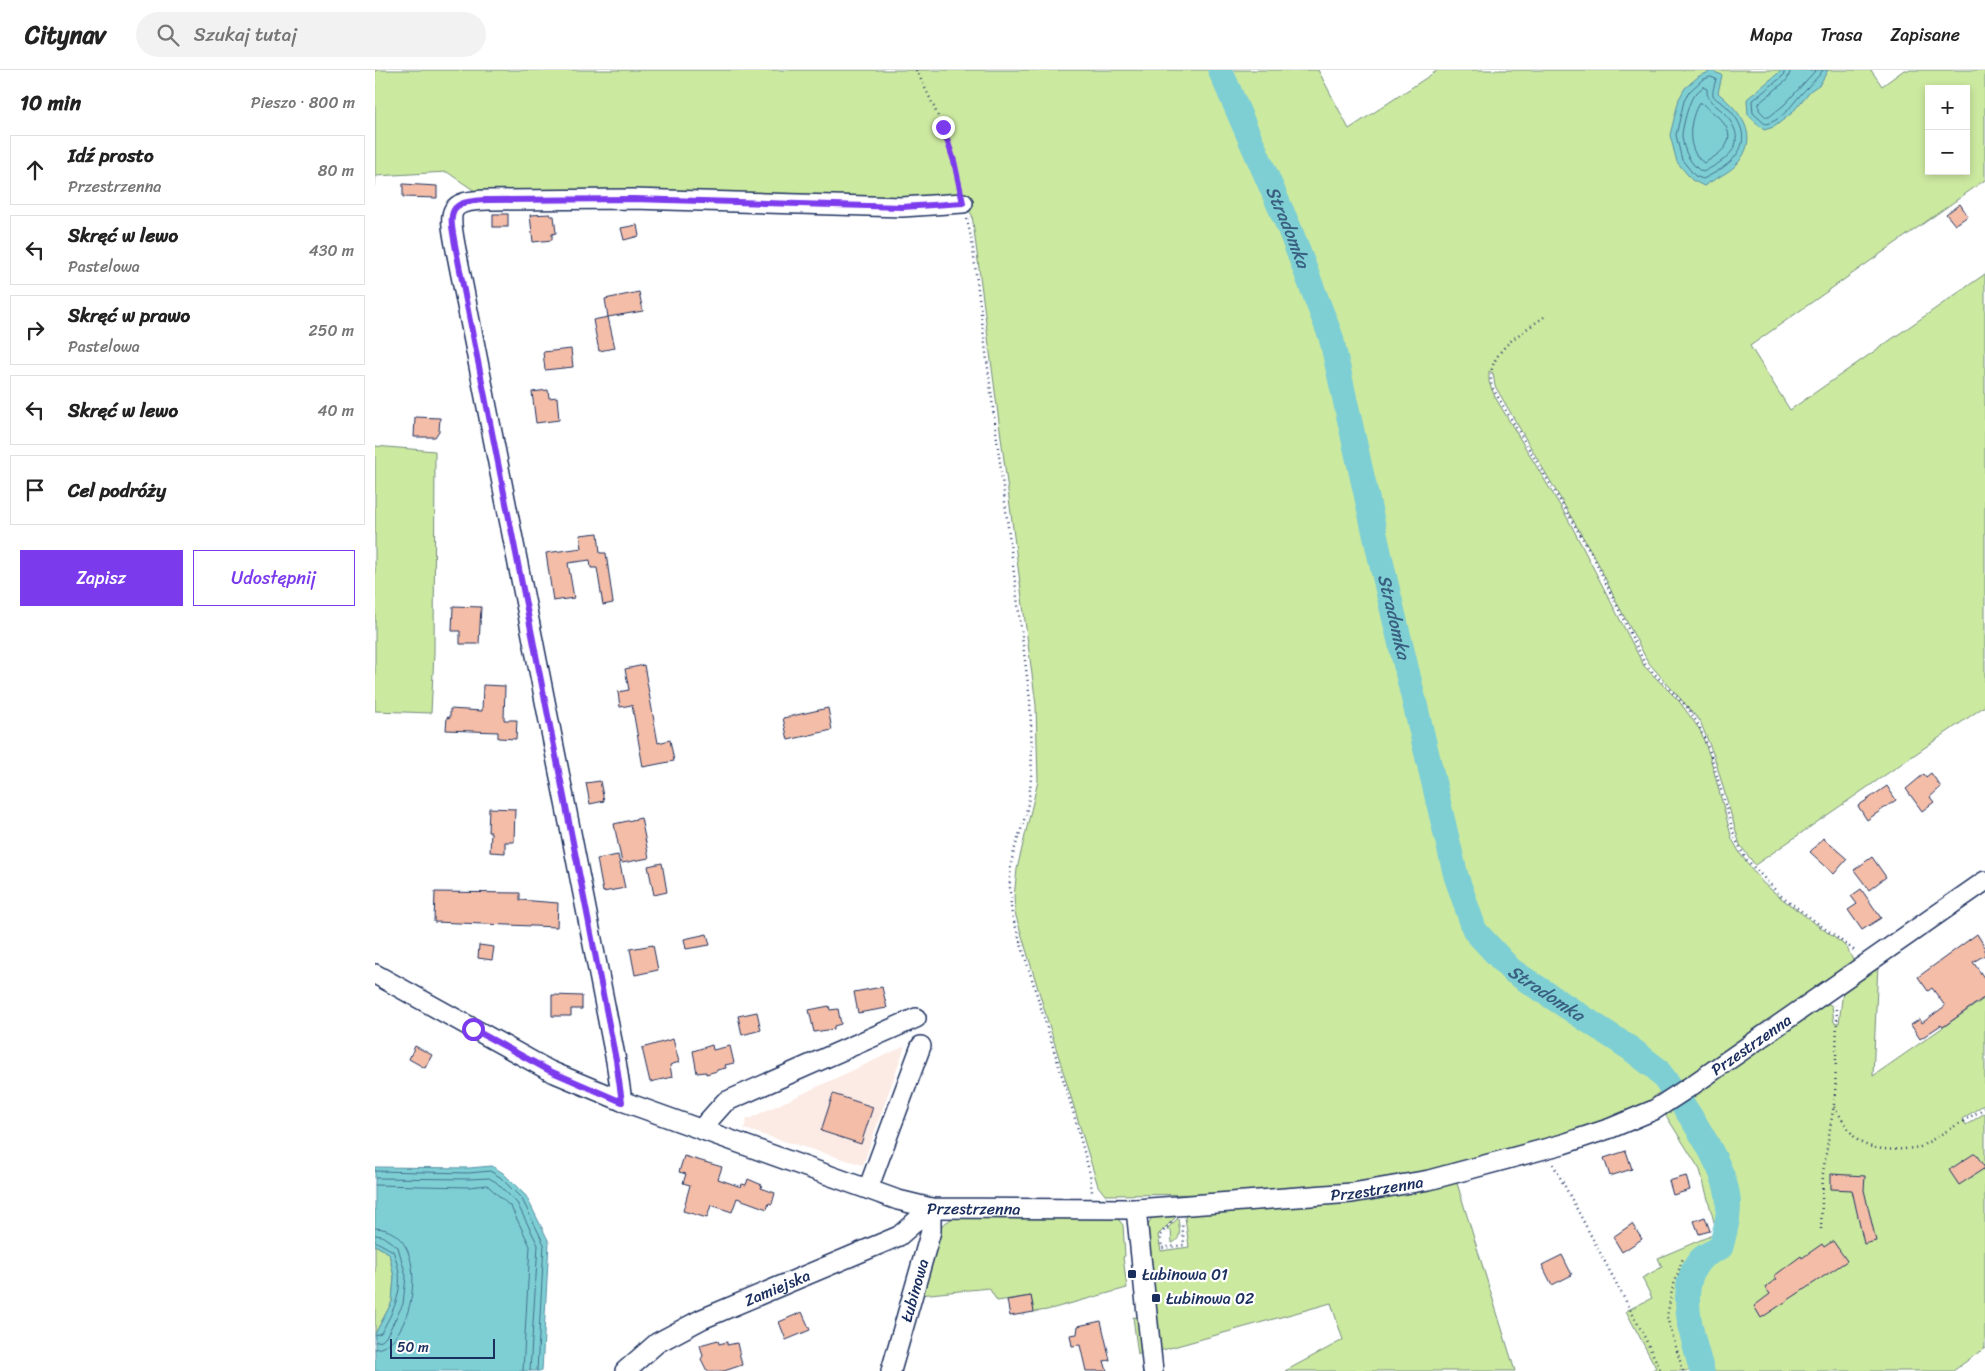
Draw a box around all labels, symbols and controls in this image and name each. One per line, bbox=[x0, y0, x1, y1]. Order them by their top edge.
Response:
search box bbox=[136, 12, 486, 57]
text: Citynav bbox=[25, 14, 106, 56]
text: Szukaj tutaj bbox=[194, 18, 297, 51]
text: Mapa bbox=[1750, 19, 1792, 51]
text: Trasa bbox=[1820, 19, 1862, 51]
text: Zapisane bbox=[1890, 19, 1960, 51]
icon: search bbox=[154, 21, 182, 49]
text: 10 min bbox=[20, 84, 81, 122]
map controls bbox=[1925, 85, 1970, 175]
button: + bbox=[1925, 85, 1970, 130]
text: Pieszo · 800 m bbox=[251, 88, 355, 117]
route end bbox=[932, 116, 955, 139]
button: − bbox=[1925, 130, 1970, 175]
text: Idź prosto bbox=[68, 139, 154, 172]
icon: ahead bbox=[21, 156, 49, 184]
text: 80 m bbox=[318, 156, 354, 185]
text: Przestrzenna bbox=[68, 172, 161, 201]
water label: Stradomka bbox=[1257, 181, 1320, 275]
text: Skręć w lewo bbox=[68, 219, 178, 252]
icon: left bbox=[21, 236, 49, 264]
text: 430 m bbox=[309, 236, 354, 265]
text: Pastelowa bbox=[68, 252, 140, 281]
text: Skręć w prawo bbox=[68, 299, 190, 332]
icon: right bbox=[21, 316, 49, 344]
text: 250 m bbox=[308, 316, 354, 345]
text: Pastelowa bbox=[68, 332, 140, 361]
text: Skręć w lewo bbox=[68, 394, 178, 427]
icon: left bbox=[21, 396, 49, 424]
text: 40 m bbox=[317, 396, 354, 425]
text: Cel podróży bbox=[68, 474, 166, 507]
icon: arrive bbox=[21, 476, 49, 504]
button: Zapisz bbox=[20, 550, 183, 606]
button: Udostępnij bbox=[193, 550, 355, 606]
water label: Stradomka bbox=[1368, 571, 1420, 665]
water label: Stradomka bbox=[1501, 956, 1593, 1031]
street label: Przestrzenna bbox=[1705, 1006, 1798, 1083]
route start bbox=[462, 1018, 485, 1041]
street label: Przestrzenna bbox=[1329, 1167, 1425, 1210]
street label: Przestrzenna bbox=[927, 1194, 1021, 1223]
street label: Łubinowa bbox=[892, 1255, 937, 1326]
place label: Łubinowa 01 bbox=[1142, 1260, 1228, 1289]
street label: Zamiejska bbox=[740, 1261, 815, 1315]
marker: Łubinowa 01 bbox=[1126, 1268, 1138, 1280]
place label: Łubinowa 02 bbox=[1166, 1284, 1254, 1313]
marker: Łubinowa 02 bbox=[1150, 1292, 1162, 1304]
text: 50 m bbox=[397, 1335, 429, 1360]
scale bar bbox=[390, 1336, 495, 1359]

